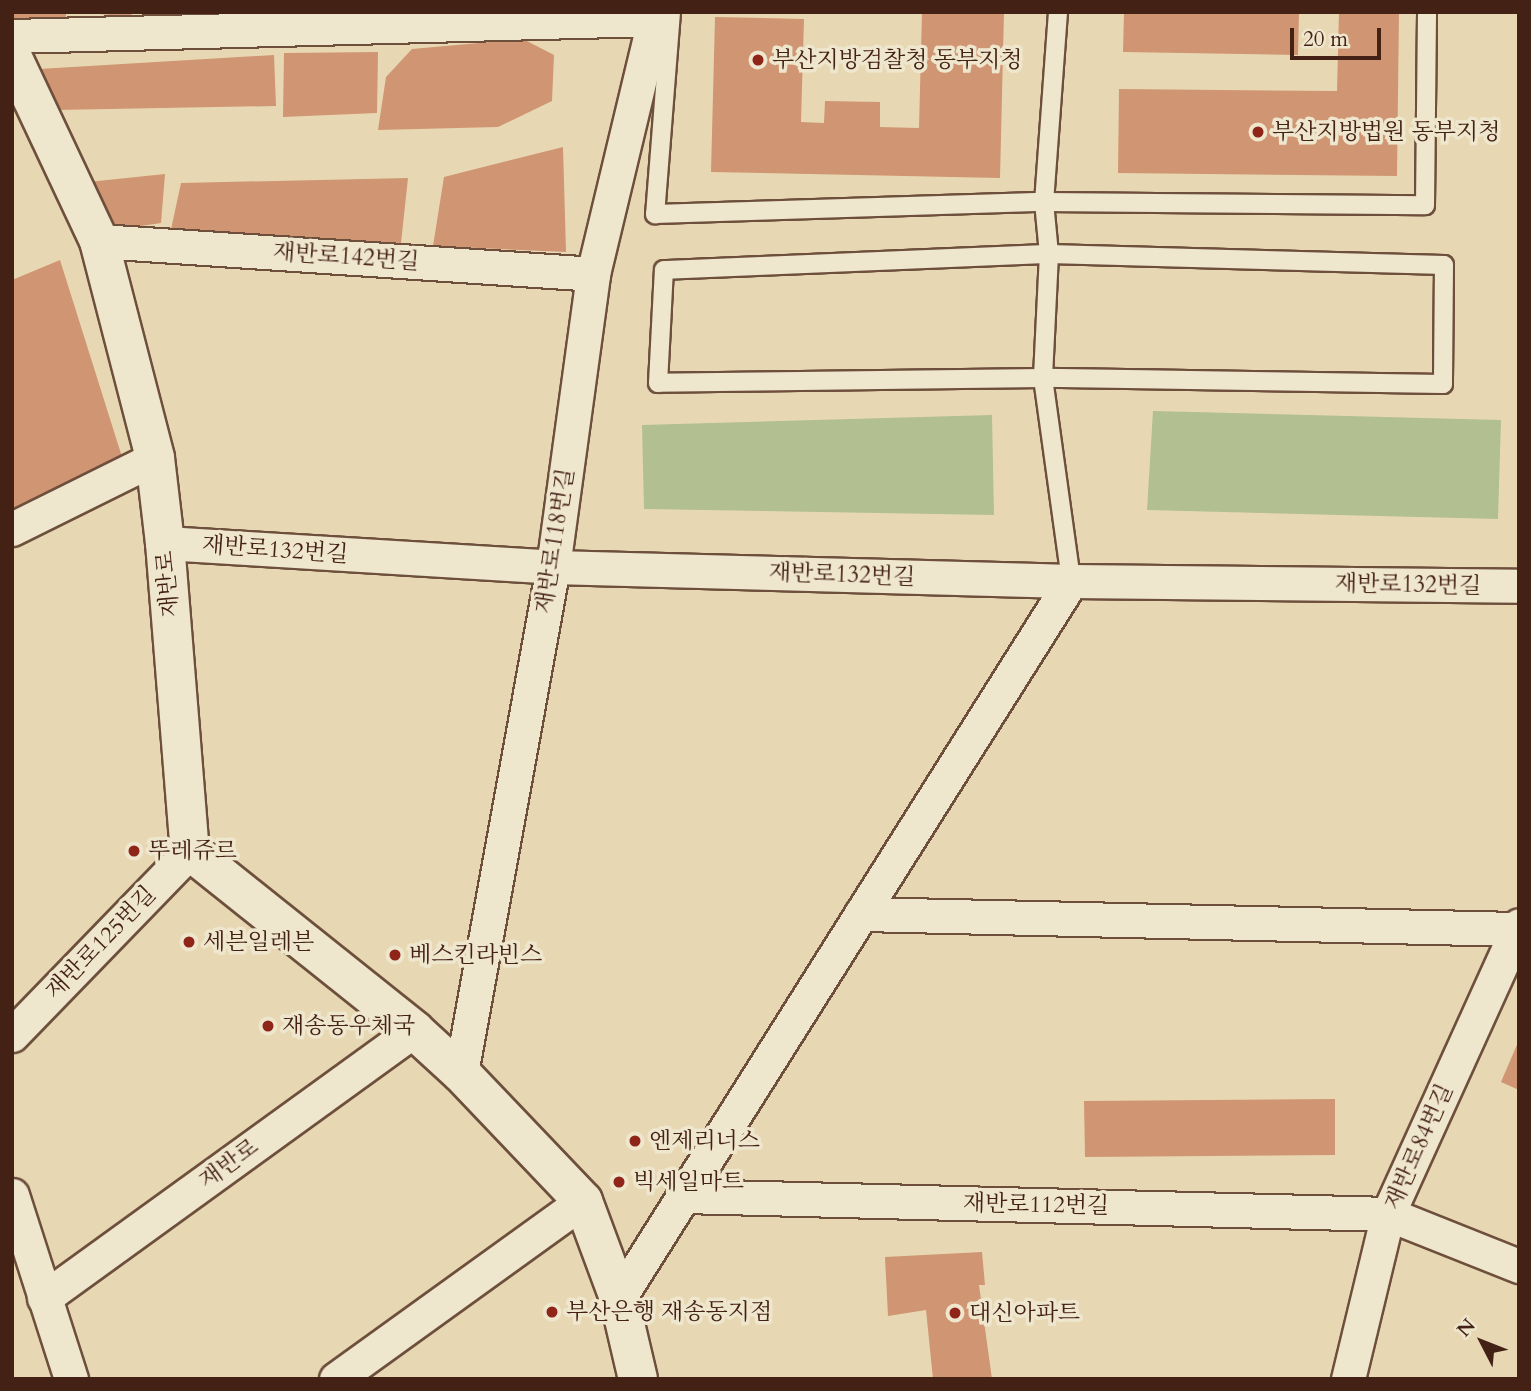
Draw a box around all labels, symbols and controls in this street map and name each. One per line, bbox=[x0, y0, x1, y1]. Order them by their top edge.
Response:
scale bar bbox=[1293, 14, 1384, 58]
text: 20 m bbox=[1303, 25, 1348, 54]
place label: 부산지방검찰청 동부지청 bbox=[772, 46, 1023, 74]
marker: 부산지방검찰청 동부지청 bbox=[750, 52, 766, 68]
place label: 부산지방법원 동부지청 bbox=[1272, 118, 1500, 146]
marker: 부산지방법원 동부지청 bbox=[1250, 124, 1266, 140]
street label: 재반로142번길 bbox=[272, 238, 420, 276]
street label: 재반로118번길 bbox=[530, 467, 580, 615]
street label: 재반로132번길 bbox=[201, 531, 349, 569]
street label: 재반로 bbox=[151, 550, 185, 618]
street label: 재반로132번길 bbox=[768, 559, 916, 591]
street label: 재반로132번길 bbox=[1335, 570, 1481, 600]
place label: 뚜레쥬르 bbox=[148, 837, 237, 865]
marker: 뚜레쥬르 bbox=[126, 843, 142, 859]
street label: 재반로125번길 bbox=[40, 881, 162, 1005]
place label: 세븐일레븐 bbox=[203, 928, 314, 956]
marker: 세븐일레븐 bbox=[181, 934, 197, 950]
place label: 베스킨라빈스 bbox=[409, 941, 542, 969]
marker: 베스킨라빈스 bbox=[387, 947, 403, 963]
place label: 재송동우체국 bbox=[282, 1012, 415, 1040]
marker: 재송동우체국 bbox=[260, 1018, 276, 1034]
street label: 재반로84번길 bbox=[1379, 1080, 1459, 1214]
place label: 엔제리너스 bbox=[649, 1127, 760, 1155]
street label: 재반로 bbox=[194, 1133, 264, 1195]
marker: 엔제리너스 bbox=[627, 1133, 643, 1149]
place label: 빅세일마트 bbox=[633, 1168, 744, 1196]
marker: 빅세일마트 bbox=[611, 1174, 627, 1190]
street label: 재반로112번길 bbox=[963, 1190, 1109, 1220]
place label: 부산은행 재송동지점 bbox=[566, 1298, 772, 1326]
place label: 대신아파트 bbox=[969, 1299, 1080, 1327]
marker: 부산은행 재송동지점 bbox=[544, 1304, 560, 1320]
marker: 대신아파트 bbox=[947, 1305, 963, 1321]
north arrow bbox=[1447, 1307, 1517, 1377]
text: N bbox=[1451, 1313, 1482, 1343]

